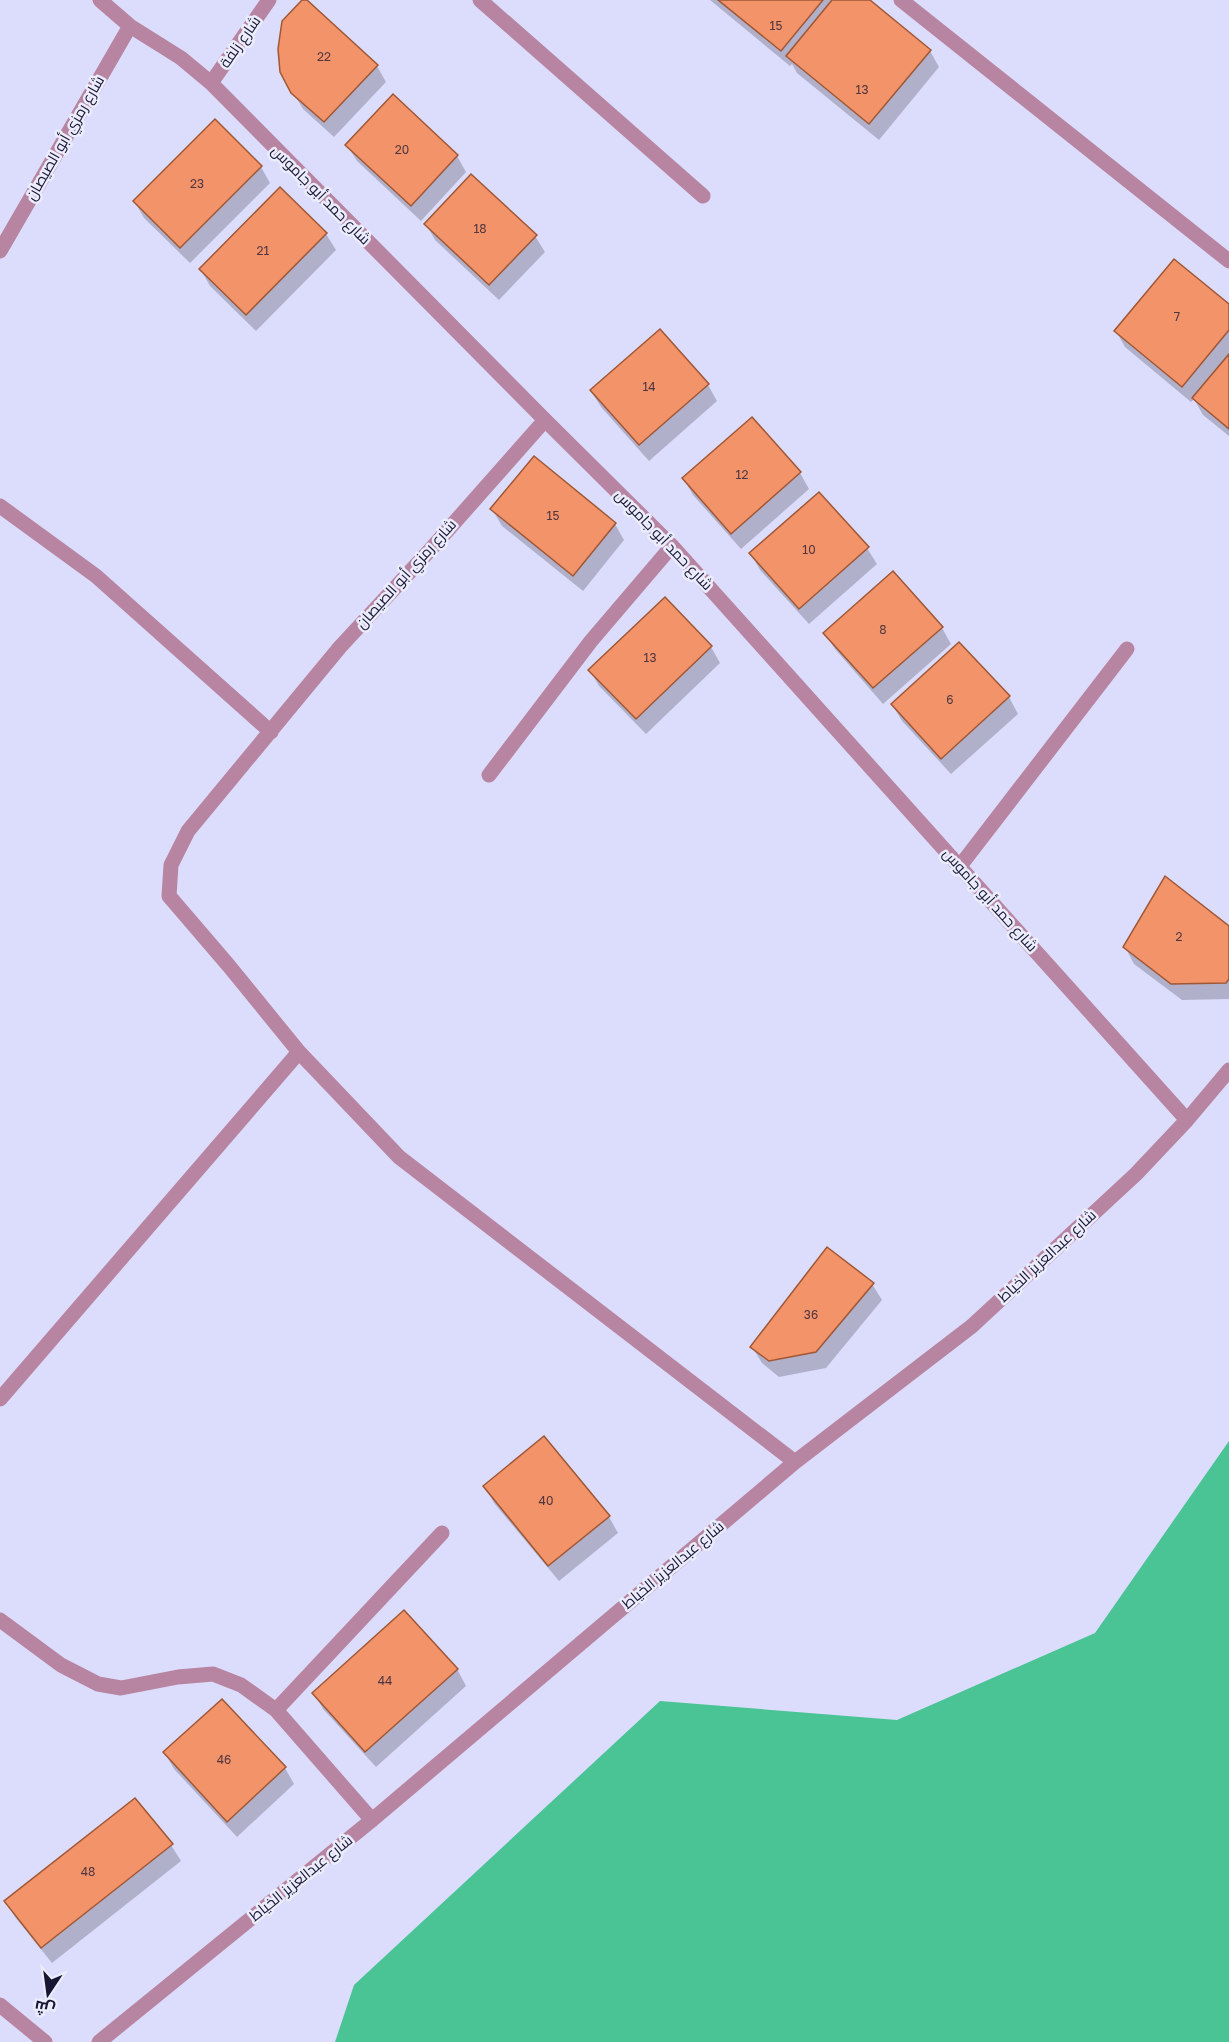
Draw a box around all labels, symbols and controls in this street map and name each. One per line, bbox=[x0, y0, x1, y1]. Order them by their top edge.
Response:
street label: شارع زلفة bbox=[215, 12, 266, 73]
house number: 15 bbox=[770, 18, 782, 33]
house number: 22 bbox=[317, 49, 331, 64]
street label: شارع رمزي أبو الصيصان bbox=[21, 72, 111, 205]
house number: 13 bbox=[856, 82, 868, 97]
street label: شارع حمد أبو جاموس bbox=[266, 141, 375, 250]
house number: 20 bbox=[395, 142, 409, 157]
house number: 23 bbox=[190, 176, 204, 191]
house number: 18 bbox=[473, 221, 487, 236]
house number: 21 bbox=[257, 243, 270, 258]
house number: 7 bbox=[1174, 309, 1180, 324]
house number: 14 bbox=[642, 379, 656, 394]
house number: 12 bbox=[736, 467, 748, 482]
street label: شارع حمد أبو جاموس bbox=[610, 485, 717, 595]
house number: 15 bbox=[547, 508, 559, 523]
street label: شارع رمزي أبو الصيصان bbox=[351, 515, 462, 634]
house number: 10 bbox=[802, 542, 816, 557]
house number: 8 bbox=[879, 622, 887, 637]
house number: 13 bbox=[644, 650, 656, 665]
house number: 6 bbox=[946, 692, 954, 707]
street label: شارع حمد أبو جاموس bbox=[937, 844, 1042, 957]
house number: 2 bbox=[1176, 929, 1183, 944]
street label: شارع عبدالعزيز الخياط bbox=[994, 1205, 1101, 1307]
house number: 36 bbox=[804, 1307, 818, 1322]
house number: 40 bbox=[539, 1493, 553, 1508]
street label: شارع عبدالعزيز الخياط bbox=[618, 1516, 729, 1614]
house number: 44 bbox=[378, 1673, 392, 1688]
house number: 46 bbox=[217, 1752, 231, 1767]
street label: شارع عبدالعزيز الخياط bbox=[245, 1830, 357, 1927]
house number: 48 bbox=[81, 1864, 95, 1879]
north arrow bbox=[18, 1964, 78, 2024]
text: ش bbox=[32, 1997, 57, 2021]

